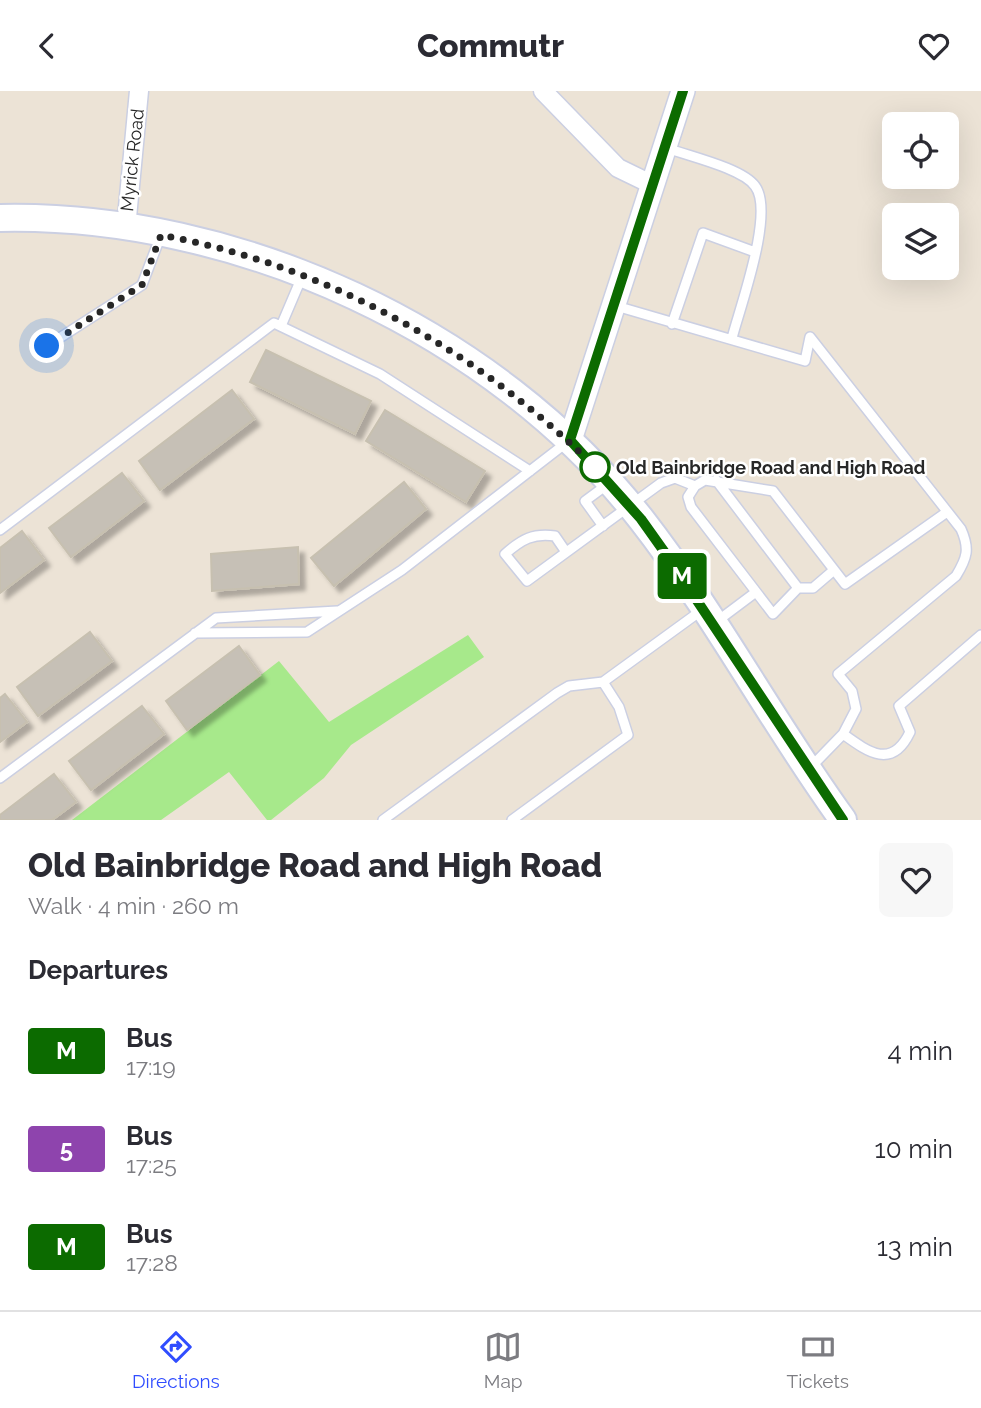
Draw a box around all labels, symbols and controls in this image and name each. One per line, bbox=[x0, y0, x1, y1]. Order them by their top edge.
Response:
icon: back bbox=[28, 27, 66, 65]
text: Commutr bbox=[417, 27, 564, 64]
icon: heart bbox=[915, 27, 953, 65]
street label: Myrick Road bbox=[116, 108, 148, 212]
map controls bbox=[882, 112, 959, 280]
button: locate bbox=[882, 112, 959, 189]
button: layers bbox=[882, 203, 959, 280]
your location bbox=[29, 328, 64, 363]
marker: Old Bainbridge Road and High Road bbox=[580, 452, 610, 482]
place label: Old Bainbridge Road and High Road bbox=[616, 457, 925, 478]
line badge: M bbox=[659, 553, 705, 599]
text: M bbox=[672, 561, 692, 590]
button: heart bbox=[879, 843, 953, 917]
text: Old Bainbridge Road and High Road bbox=[28, 846, 602, 885]
text: Walk · 4 min · 260 m bbox=[28, 892, 239, 919]
text: Departures bbox=[28, 955, 168, 985]
text: Bus bbox=[126, 1023, 173, 1053]
text: M bbox=[56, 1036, 77, 1065]
text: 4 min bbox=[887, 1036, 953, 1066]
text: 17:19 bbox=[126, 1053, 176, 1080]
text: Bus bbox=[126, 1121, 173, 1151]
text: 5 bbox=[60, 1134, 73, 1163]
text: 10 min bbox=[875, 1134, 953, 1164]
text: 17:25 bbox=[126, 1151, 177, 1178]
text: Bus bbox=[126, 1219, 173, 1249]
text: M bbox=[56, 1232, 77, 1261]
text: 13 min bbox=[877, 1232, 953, 1262]
text: 17:28 bbox=[126, 1249, 178, 1276]
tab: Directions bbox=[132, 1328, 220, 1392]
tab: Map bbox=[484, 1328, 523, 1392]
tab: Tickets bbox=[787, 1328, 849, 1392]

